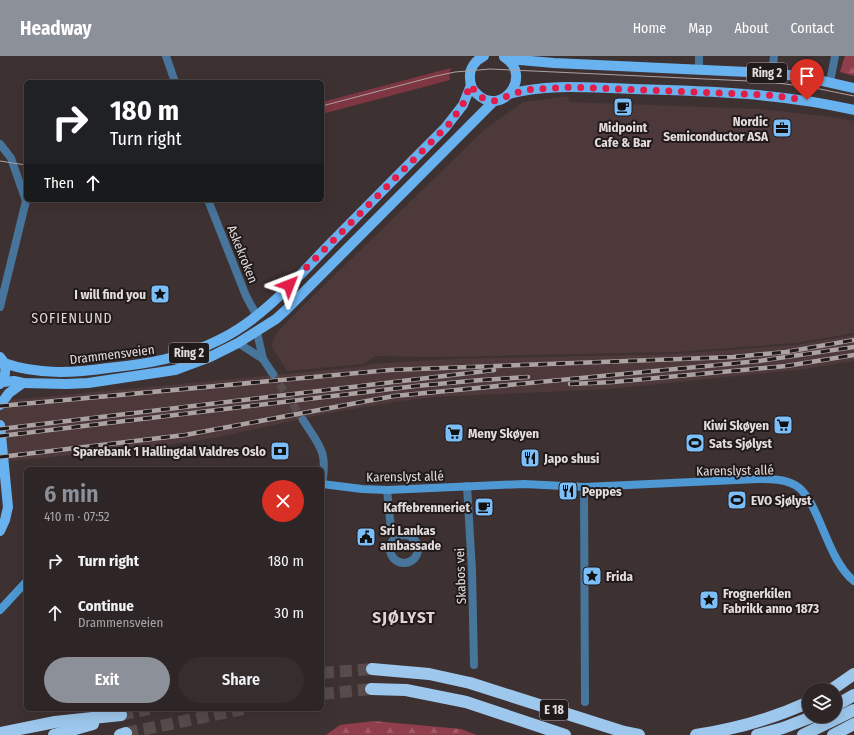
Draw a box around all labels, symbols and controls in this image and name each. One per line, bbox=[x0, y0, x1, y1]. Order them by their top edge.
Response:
text: Headway bbox=[20, 17, 92, 40]
text: Home bbox=[633, 20, 666, 37]
text: Map bbox=[688, 20, 712, 37]
text: About bbox=[734, 20, 769, 37]
text: Contact bbox=[791, 20, 834, 37]
pin bbox=[790, 59, 824, 100]
road number: Ring 2 bbox=[747, 63, 787, 83]
icon: arrive bbox=[796, 65, 818, 87]
text: 180 m bbox=[110, 94, 179, 127]
icon: right bbox=[44, 96, 96, 148]
cafe icon: Midpoint Cafe & Bar bbox=[612, 96, 634, 118]
place label: Nordic Semiconductor ASA bbox=[663, 114, 769, 144]
office icon: Nordic Semiconductor ASA bbox=[771, 117, 793, 139]
place label: Midpoint Cafe & Bar bbox=[595, 120, 652, 150]
text: Turn right bbox=[110, 128, 182, 150]
icon: ahead bbox=[82, 172, 104, 194]
text: Then bbox=[44, 174, 74, 192]
street label: Askekroken bbox=[224, 223, 261, 285]
position arrow bbox=[268, 264, 310, 306]
place icon: I will find you bbox=[149, 283, 171, 305]
place label: I will find you bbox=[74, 287, 146, 302]
district label: SOFIENLUND bbox=[31, 310, 113, 327]
street label: Drammensveien bbox=[69, 342, 155, 367]
road number: Ring 2 bbox=[169, 343, 209, 363]
supermarket icon: Kiwi Skøyen bbox=[772, 414, 794, 436]
place label: Kiwi Skøyen bbox=[704, 418, 769, 433]
supermarket icon: Meny Skøyen bbox=[443, 422, 465, 444]
place label: Meny Skøyen bbox=[468, 426, 539, 441]
sports icon: Sats Sjølyst bbox=[684, 432, 706, 454]
place label: Sats Sjølyst bbox=[709, 436, 772, 451]
bank icon: Sparebank 1 Hallingdal Valdres Oslo bbox=[269, 440, 291, 462]
place label: Sparebank 1 Hallingdal Valdres Oslo bbox=[73, 444, 266, 459]
restaurant icon: Japo shusi bbox=[519, 447, 541, 469]
place label: Japo shusi bbox=[543, 451, 599, 466]
street label: Karenslyst allé bbox=[696, 462, 774, 479]
street label: Karenslyst allé bbox=[366, 468, 444, 485]
text: 6 min bbox=[44, 480, 99, 508]
button: close bbox=[262, 480, 304, 522]
restaurant icon: Peppes bbox=[557, 480, 579, 502]
place label: Peppes bbox=[582, 484, 622, 499]
sports icon: EVO Sjølyst bbox=[726, 489, 748, 511]
place label: EVO Sjølyst bbox=[751, 493, 812, 508]
cafe icon: Kaffebrenneriet bbox=[473, 496, 495, 518]
place label: Kaffebrenneriet bbox=[384, 500, 470, 515]
text: 410 m · 07:52 bbox=[44, 509, 110, 524]
place label: Sri Lankas ambassade bbox=[380, 523, 442, 553]
public building icon: Sri Lankas ambassade bbox=[355, 526, 377, 548]
street label: Skabos vei bbox=[452, 547, 469, 604]
icon: right bbox=[44, 550, 66, 572]
text: Turn right bbox=[78, 552, 139, 570]
text: 180 m bbox=[268, 552, 304, 570]
place icon: Frida bbox=[581, 565, 603, 587]
place label: Frida bbox=[606, 569, 633, 584]
place label: Frognerkilen Fabrikk anno 1873 bbox=[723, 586, 819, 616]
place icon: Frognerkilen Fabrikk anno 1873 bbox=[698, 589, 720, 611]
text: Continue bbox=[78, 597, 134, 615]
icon: ahead bbox=[44, 602, 66, 624]
text: 30 m bbox=[274, 604, 304, 622]
district label: SJØLYST bbox=[372, 607, 436, 628]
text: Drammensveien bbox=[78, 615, 163, 630]
button: Exit bbox=[44, 657, 170, 703]
button: Share bbox=[178, 657, 304, 703]
map controls bbox=[802, 683, 842, 723]
button: layers bbox=[802, 683, 842, 723]
road number: E 18 bbox=[540, 700, 568, 720]

